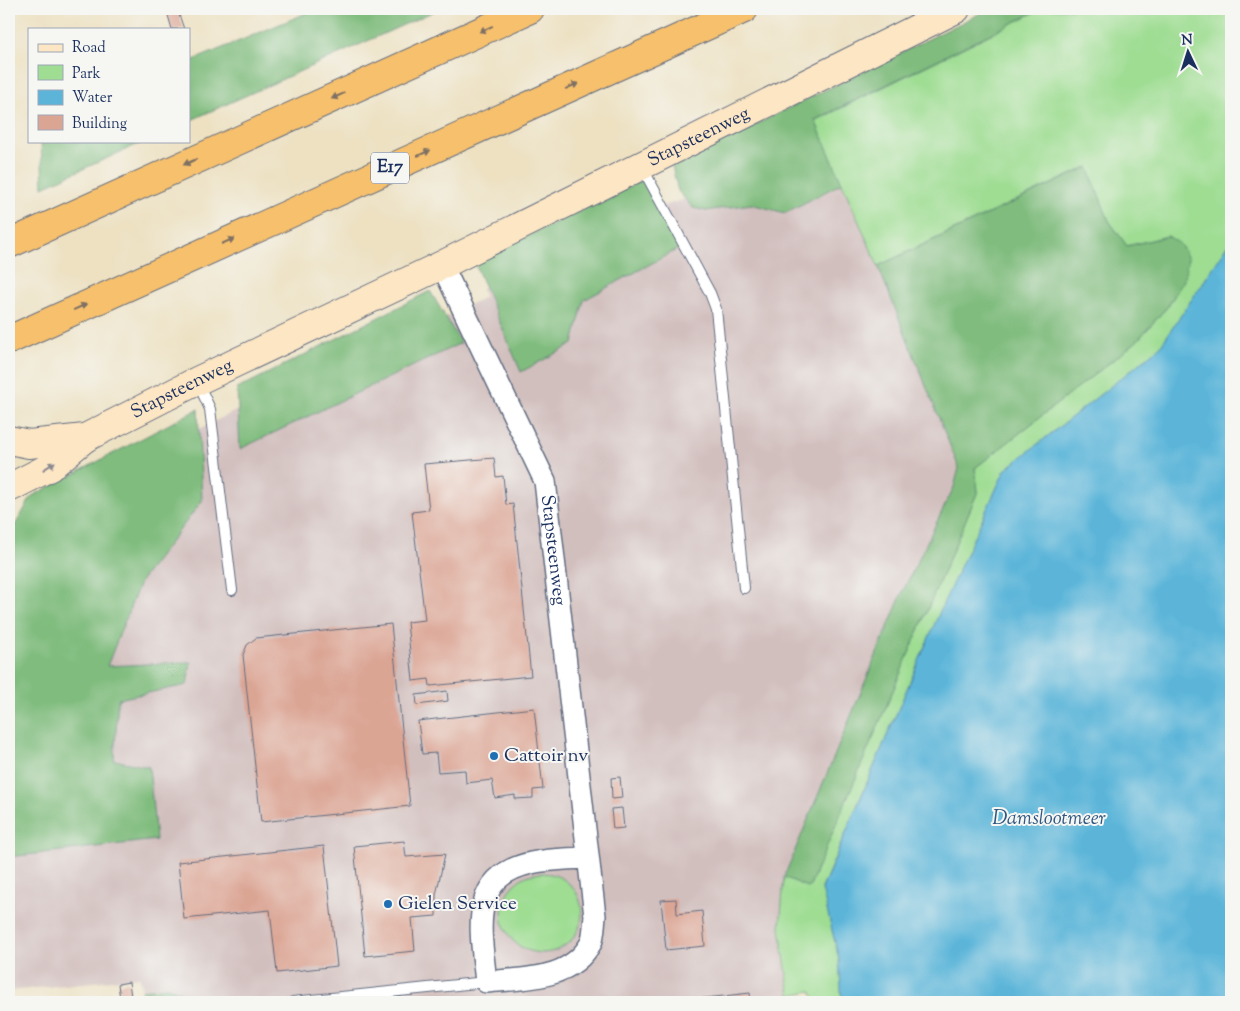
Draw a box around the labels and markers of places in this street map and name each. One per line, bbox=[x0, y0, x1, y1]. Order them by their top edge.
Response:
place label: Cattoir nv bbox=[504, 743, 588, 770]
marker: Cattoir nv bbox=[488, 750, 500, 762]
place label: Gielen Service bbox=[398, 891, 517, 918]
marker: Gielen Service bbox=[382, 898, 394, 910]

